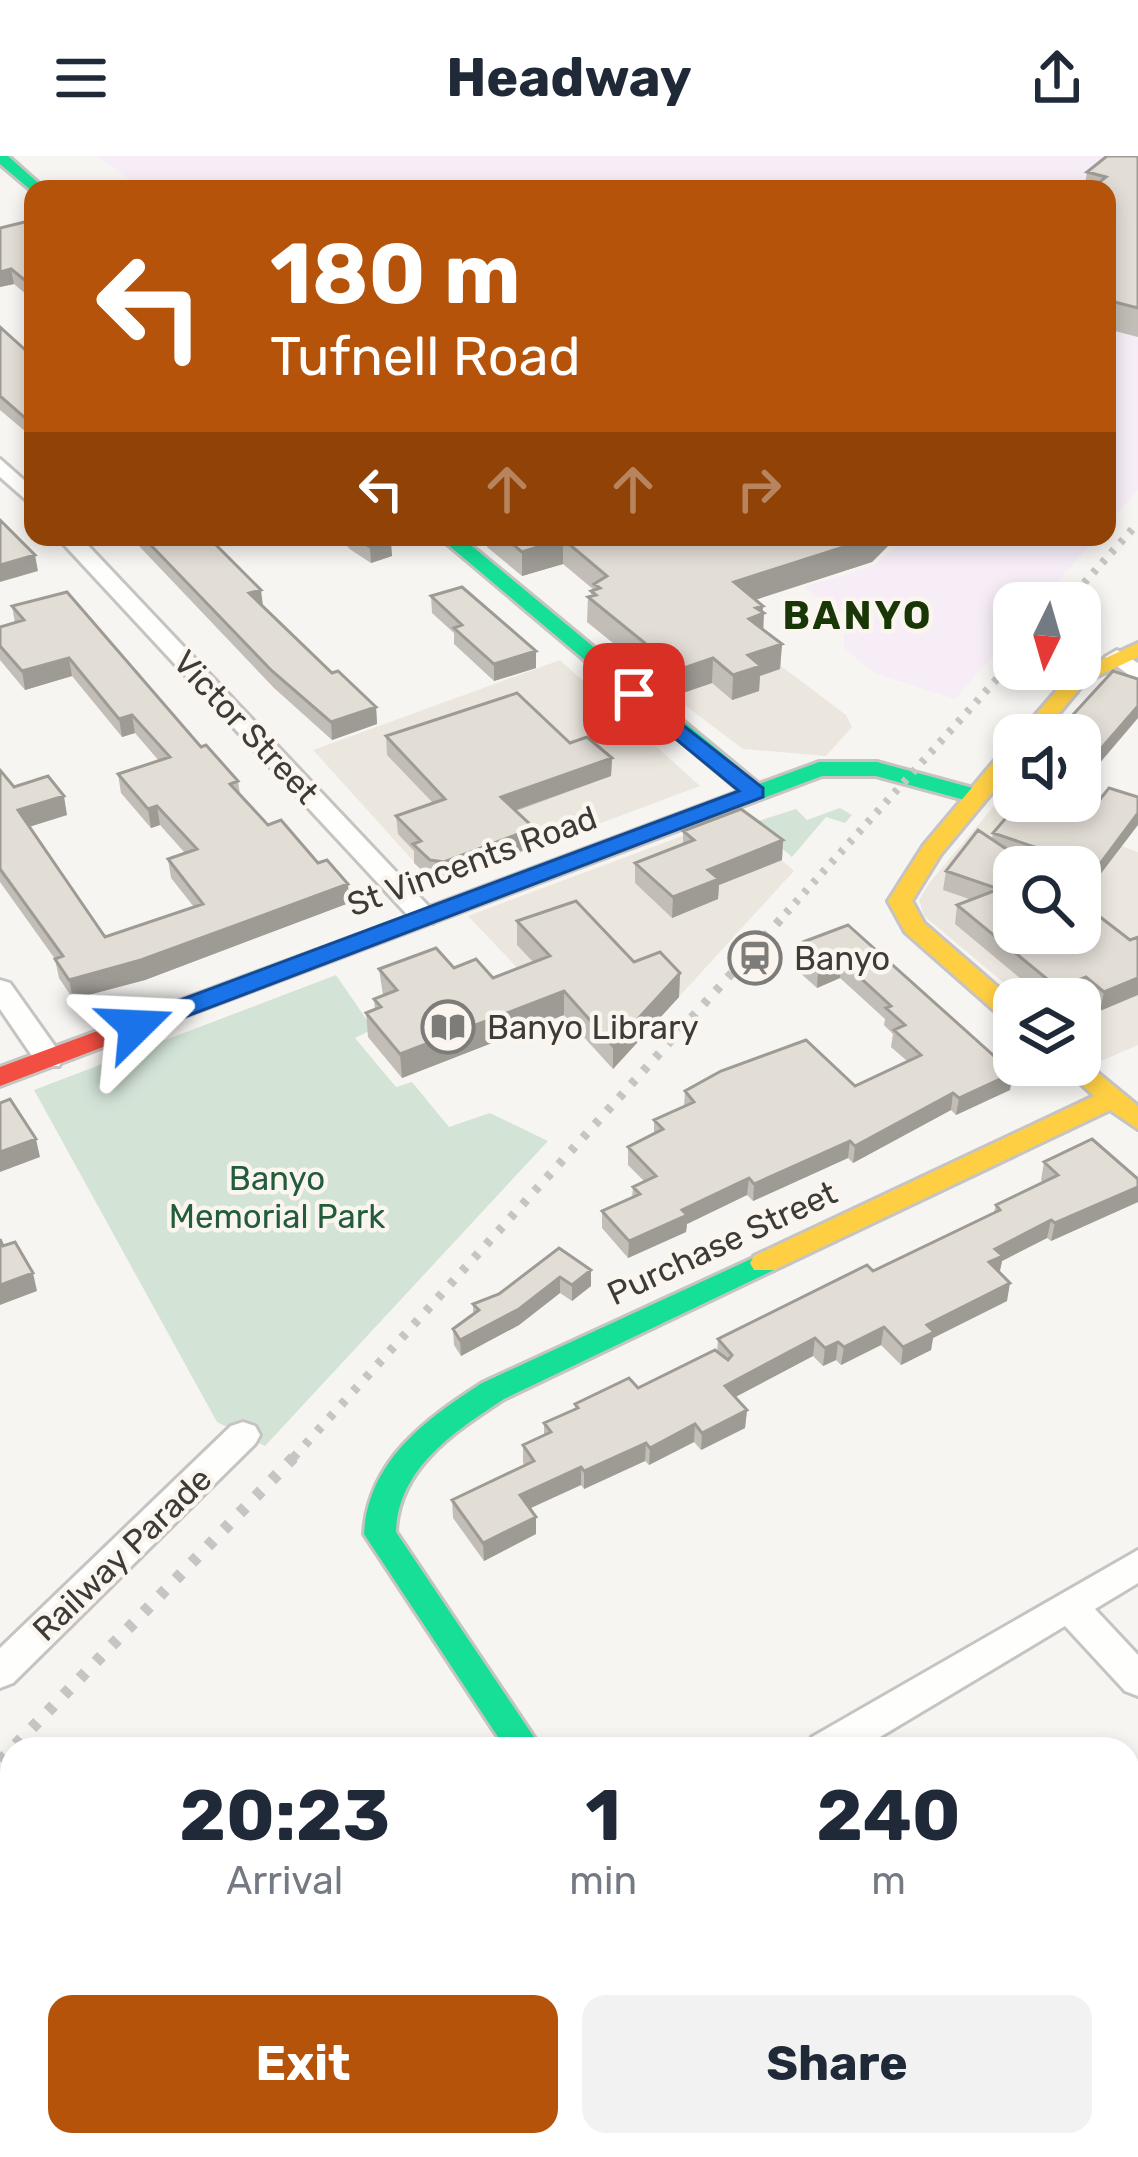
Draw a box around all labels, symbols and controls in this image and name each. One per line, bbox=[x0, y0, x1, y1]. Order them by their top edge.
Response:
icon: menu bbox=[48, 45, 114, 111]
icon: share bbox=[1024, 45, 1090, 111]
text: Headway bbox=[446, 46, 692, 110]
text: 180 m bbox=[270, 224, 521, 324]
icon: left bbox=[72, 228, 228, 384]
text: Tufnell Road bbox=[270, 325, 581, 389]
icon: left bbox=[348, 456, 414, 522]
icon: ahead bbox=[474, 456, 540, 522]
icon: ahead bbox=[600, 456, 666, 522]
icon: right bbox=[726, 456, 792, 522]
north arrow bbox=[993, 582, 1101, 690]
map controls bbox=[993, 582, 1101, 1086]
district label: BANYO bbox=[782, 593, 934, 639]
street label: Victor Street bbox=[165, 642, 327, 812]
pin bbox=[583, 643, 685, 745]
icon: arrive bbox=[601, 661, 667, 727]
button: sound bbox=[993, 714, 1101, 822]
street label: St Vincents Road bbox=[342, 798, 602, 924]
button: search bbox=[993, 846, 1101, 954]
station icon: Banyo bbox=[727, 930, 783, 986]
place label: Banyo bbox=[794, 939, 890, 978]
position arrow bbox=[73, 963, 199, 1089]
button: layers bbox=[993, 978, 1101, 1086]
library icon: Banyo Library bbox=[420, 999, 476, 1055]
place label: Banyo Library bbox=[487, 1008, 699, 1047]
park label: Banyo Memorial Park bbox=[169, 1159, 385, 1236]
street label: Purchase Street bbox=[601, 1173, 843, 1313]
street label: Railway Parade bbox=[25, 1459, 219, 1649]
text: 20:23 bbox=[179, 1773, 390, 1858]
text: 1 bbox=[585, 1773, 621, 1858]
text: 240 bbox=[816, 1773, 961, 1858]
text: Arrival bbox=[226, 1858, 343, 1904]
text: min bbox=[569, 1858, 637, 1904]
text: m bbox=[871, 1858, 906, 1904]
button: Exit bbox=[48, 1995, 558, 2133]
button: Share bbox=[582, 1995, 1092, 2133]

